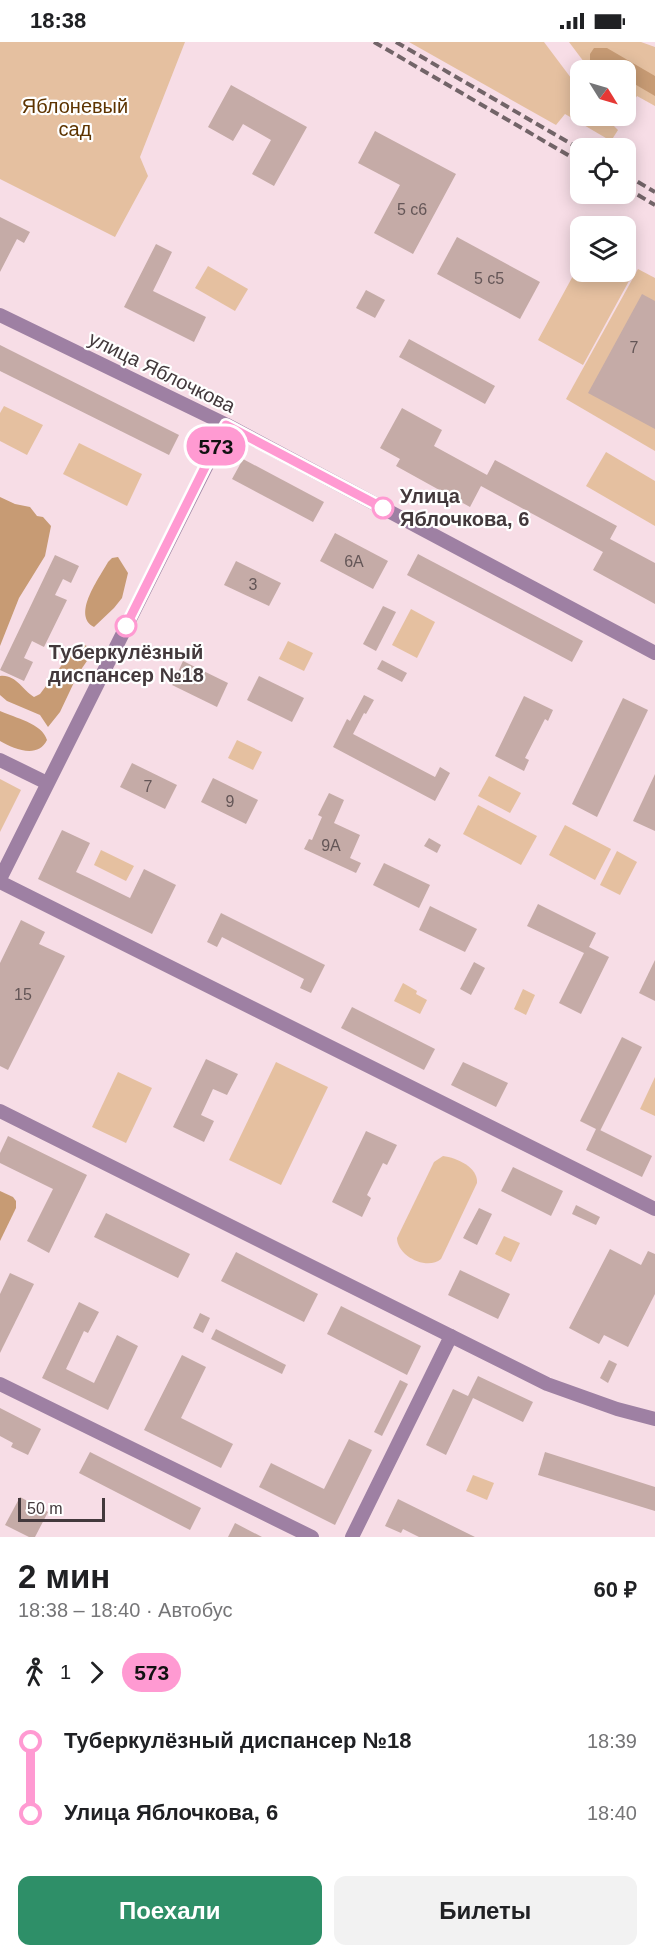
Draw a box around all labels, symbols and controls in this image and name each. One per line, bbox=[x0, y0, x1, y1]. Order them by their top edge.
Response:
text: 18:38 bbox=[30, 8, 86, 33]
north arrow bbox=[570, 60, 636, 126]
map controls bbox=[570, 60, 636, 282]
park label: Яблоневый сад bbox=[22, 95, 128, 140]
button: locate bbox=[570, 138, 636, 204]
house number: 5 с6 bbox=[397, 201, 427, 218]
button: layers bbox=[570, 216, 636, 282]
house number: 5 c5 bbox=[474, 270, 504, 287]
street label: улица Яблочкова bbox=[85, 327, 240, 417]
house number: 7 bbox=[630, 339, 639, 356]
line badge: 573 bbox=[182, 426, 250, 466]
text: 573 bbox=[198, 435, 234, 458]
place label: Улица Яблочкова, 6 bbox=[400, 485, 529, 530]
marker: Улица Яблочкова, 6 bbox=[372, 497, 394, 519]
house number: 6А bbox=[344, 553, 364, 570]
house number: 3 bbox=[249, 576, 258, 593]
marker: Туберкулёзный диспансер №18 bbox=[115, 615, 137, 637]
place label: Туберкулёзный диспансер №18 bbox=[48, 641, 204, 686]
house number: 7 bbox=[144, 778, 153, 795]
house number: 9 bbox=[226, 793, 235, 810]
house number: 9A bbox=[321, 837, 341, 854]
house number: 15 bbox=[14, 986, 32, 1003]
scale bar bbox=[18, 1495, 105, 1522]
text: 50 m bbox=[27, 1500, 63, 1517]
text: 2 мин bbox=[18, 1558, 110, 1595]
text: 60 ₽ bbox=[594, 1577, 637, 1602]
text: 18:38 – 18:40 · Автобус bbox=[18, 1599, 232, 1621]
icon: walk bbox=[18, 1656, 51, 1689]
icon: forward bbox=[80, 1656, 113, 1689]
text: 1 bbox=[60, 1661, 71, 1683]
text: 573 bbox=[134, 1661, 169, 1684]
text: Туберкулёзный диспансер №18 bbox=[64, 1728, 411, 1753]
text: 18:39 bbox=[587, 1730, 637, 1752]
text: Улица Яблочкова, 6 bbox=[64, 1800, 278, 1825]
text: 18:40 bbox=[587, 1802, 637, 1824]
button: Поехали bbox=[18, 1876, 322, 1945]
button: Билеты bbox=[334, 1876, 637, 1945]

